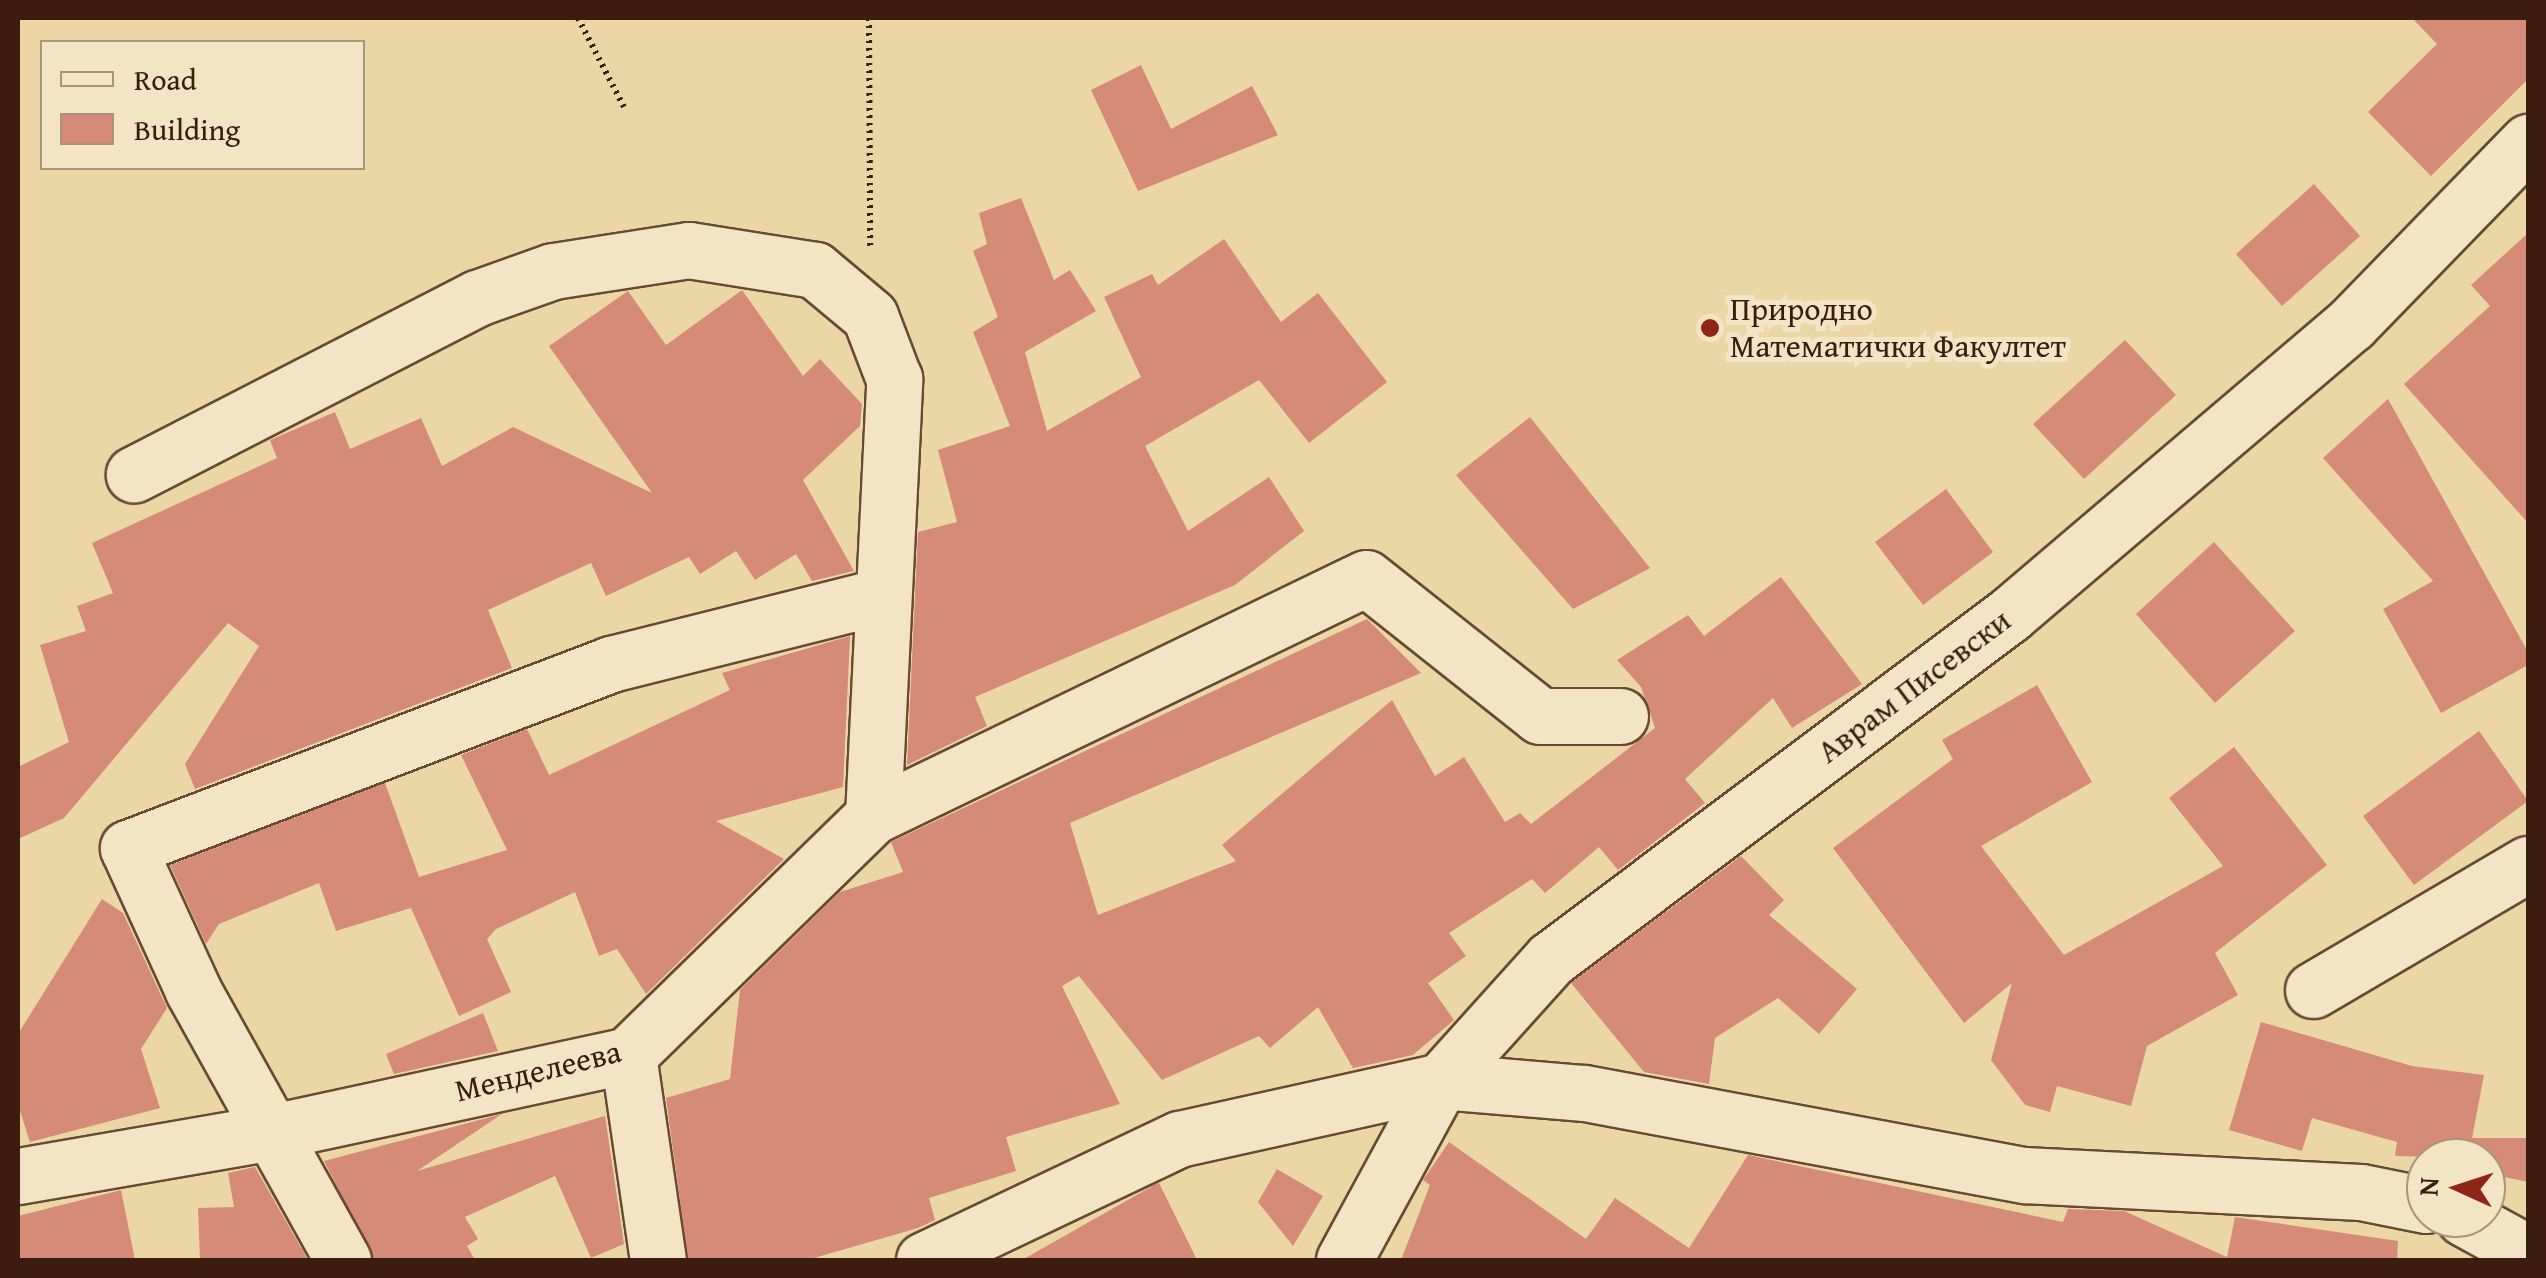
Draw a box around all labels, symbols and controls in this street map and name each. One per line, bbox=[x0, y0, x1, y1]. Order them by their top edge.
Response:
legend bbox=[40, 40, 365, 170]
text: Road bbox=[134, 57, 197, 101]
text: Building bbox=[134, 107, 240, 151]
place label: Природно Математички Факултет bbox=[1730, 291, 2066, 366]
marker: Природно Математички Факултет bbox=[1699, 317, 1721, 339]
street label: Аврам Писевски bbox=[1810, 601, 2018, 771]
street label: Менделеева bbox=[451, 1032, 625, 1110]
north arrow bbox=[2406, 1138, 2506, 1238]
text: N bbox=[2407, 1176, 2449, 1197]

